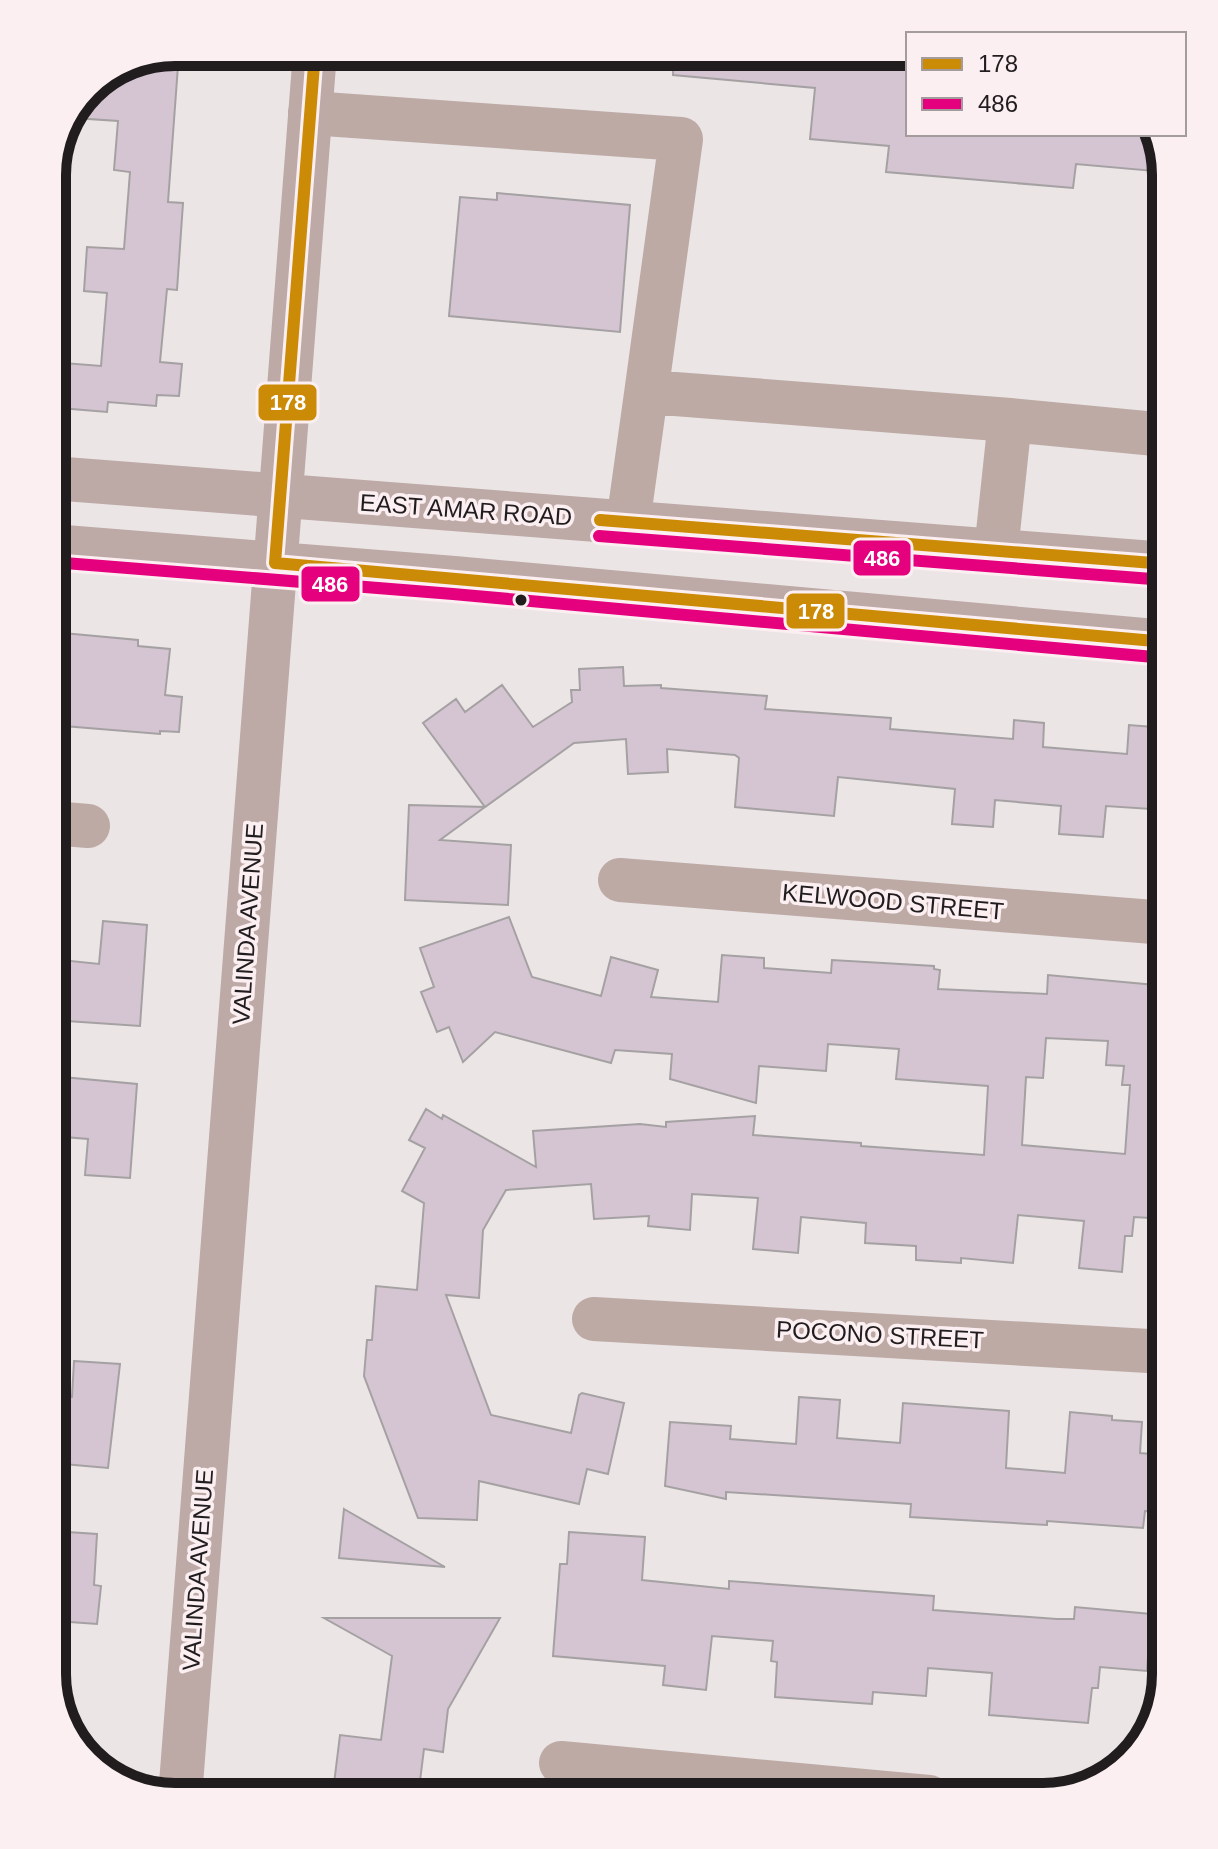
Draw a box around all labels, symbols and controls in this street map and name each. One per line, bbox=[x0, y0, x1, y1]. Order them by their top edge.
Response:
legend bbox=[906, 32, 1186, 136]
text: 178 bbox=[978, 50, 1018, 77]
text: 486 bbox=[978, 90, 1018, 117]
line badge: 178 bbox=[257, 383, 318, 422]
text: 178 bbox=[270, 390, 306, 415]
street label: EAST AMAR ROAD bbox=[359, 489, 573, 530]
line badge: 486 bbox=[852, 539, 912, 577]
text: 486 bbox=[864, 546, 900, 571]
line badge: 486 bbox=[300, 565, 361, 603]
text: 486 bbox=[312, 572, 348, 597]
unlabelled marker bbox=[513, 592, 529, 608]
line badge: 178 bbox=[785, 592, 846, 630]
text: 178 bbox=[798, 599, 834, 624]
street label: VALINDA AVENUE bbox=[227, 822, 268, 1026]
street label: KELWOOD STREET bbox=[781, 878, 1005, 925]
street label: POCONO STREET bbox=[775, 1316, 985, 1353]
street label: VALINDA AVENUE bbox=[177, 1468, 218, 1672]

